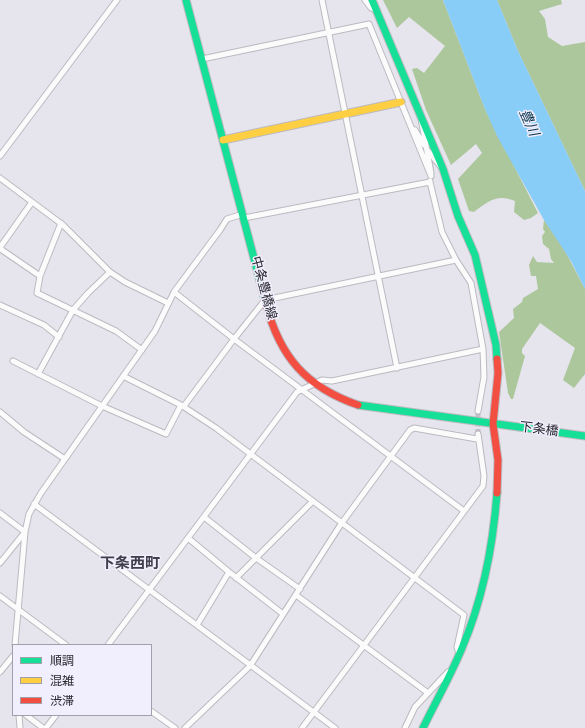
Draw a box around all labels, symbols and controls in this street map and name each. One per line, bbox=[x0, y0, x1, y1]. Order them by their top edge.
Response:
water label: 豊川 bbox=[515, 107, 541, 139]
street label: 中条豊橋線 bbox=[247, 255, 279, 321]
street label: 下条橋 bbox=[519, 420, 559, 440]
district label: 下条西町 bbox=[100, 555, 160, 573]
legend bbox=[12, 644, 152, 716]
text: 順調 bbox=[50, 653, 74, 669]
text: 混雑 bbox=[50, 673, 74, 689]
text: 渋滞 bbox=[50, 693, 74, 709]

